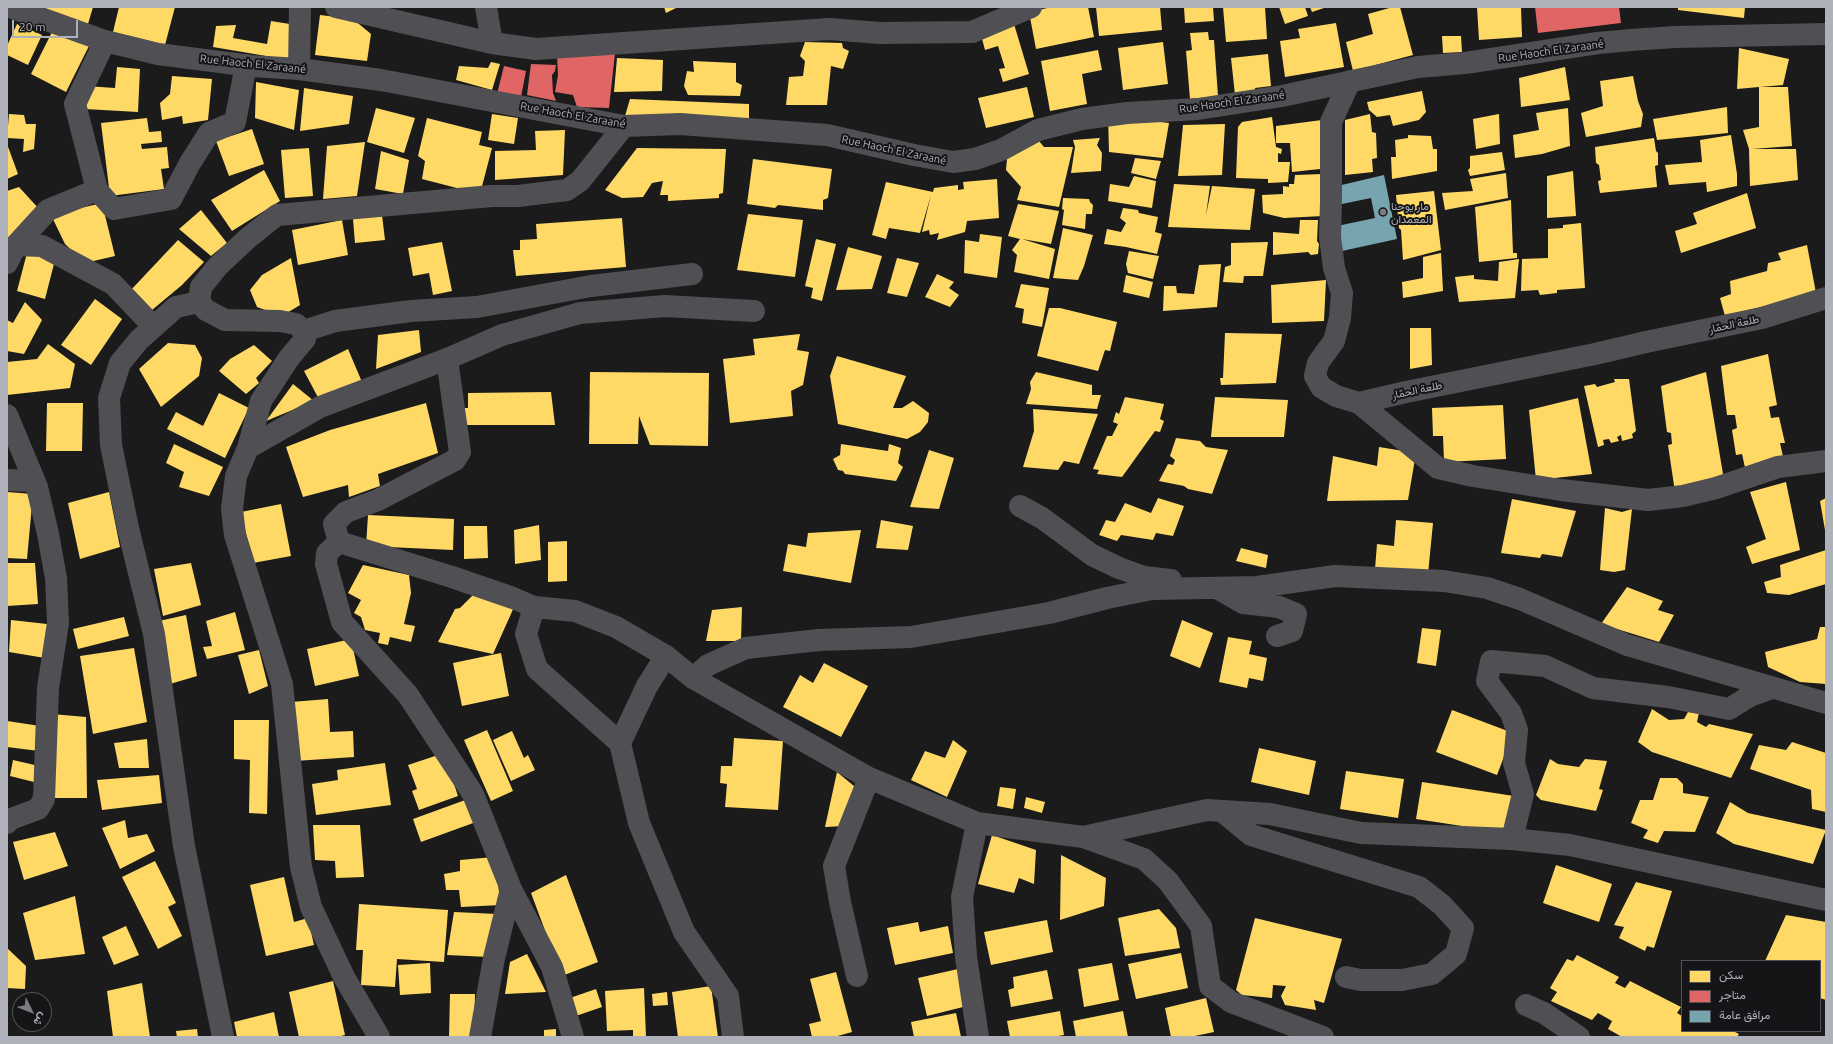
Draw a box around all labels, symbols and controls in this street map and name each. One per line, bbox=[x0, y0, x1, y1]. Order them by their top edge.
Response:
scale bar bbox=[14, 12, 80, 38]
text: 20 m bbox=[19, 20, 46, 33]
street label: Rue Haoch El Zaraané bbox=[1497, 37, 1605, 65]
street label: Rue Haoch El Zaraané bbox=[199, 52, 307, 76]
street label: Rue Haoch El Zaraané bbox=[1178, 88, 1286, 116]
street label: Rue Haoch El Zaraané bbox=[519, 99, 627, 131]
street label: Rue Haoch El Zaraané bbox=[840, 132, 948, 168]
place label: مار يوحنا المعمدان bbox=[1391, 199, 1431, 225]
marker: مار يوحنا المعمدان bbox=[1378, 207, 1388, 217]
street label: طلعة الحمّار bbox=[1708, 312, 1760, 336]
street label: طلعة الحمّار bbox=[1391, 378, 1443, 402]
legend bbox=[1681, 960, 1821, 1032]
text: سكن bbox=[1719, 968, 1743, 981]
text: متاجر bbox=[1719, 988, 1746, 1001]
north arrow bbox=[12, 992, 52, 1032]
text: مرافق عامة bbox=[1719, 1008, 1771, 1021]
text: ش bbox=[31, 1011, 49, 1028]

